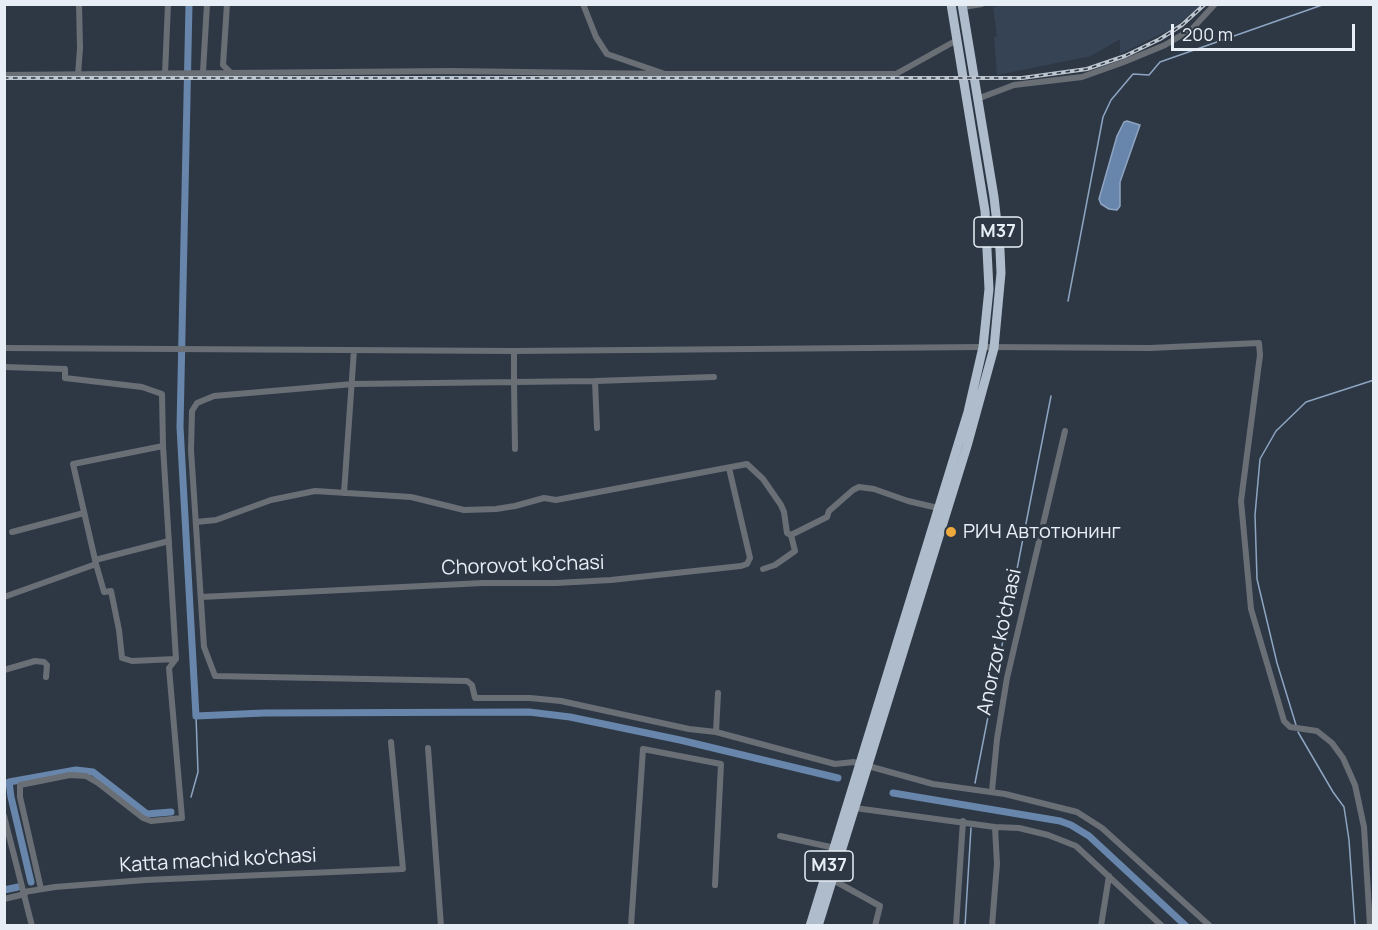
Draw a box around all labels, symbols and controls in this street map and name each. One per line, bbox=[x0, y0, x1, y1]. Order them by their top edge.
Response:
scale bar bbox=[1174, 12, 1358, 50]
text: 200 m bbox=[1182, 22, 1233, 46]
road number: M37 bbox=[974, 217, 1022, 247]
place label: РИЧ Автотюнинг bbox=[963, 520, 1121, 544]
marker: РИЧ Автотюнинг bbox=[944, 525, 958, 539]
street label: Chorovot ko'chasi bbox=[441, 551, 605, 581]
street label: Anorzor ko'chasi bbox=[973, 566, 1027, 718]
street label: Katta machid ko'chasi bbox=[119, 844, 317, 878]
road number: M37 bbox=[805, 851, 853, 881]

